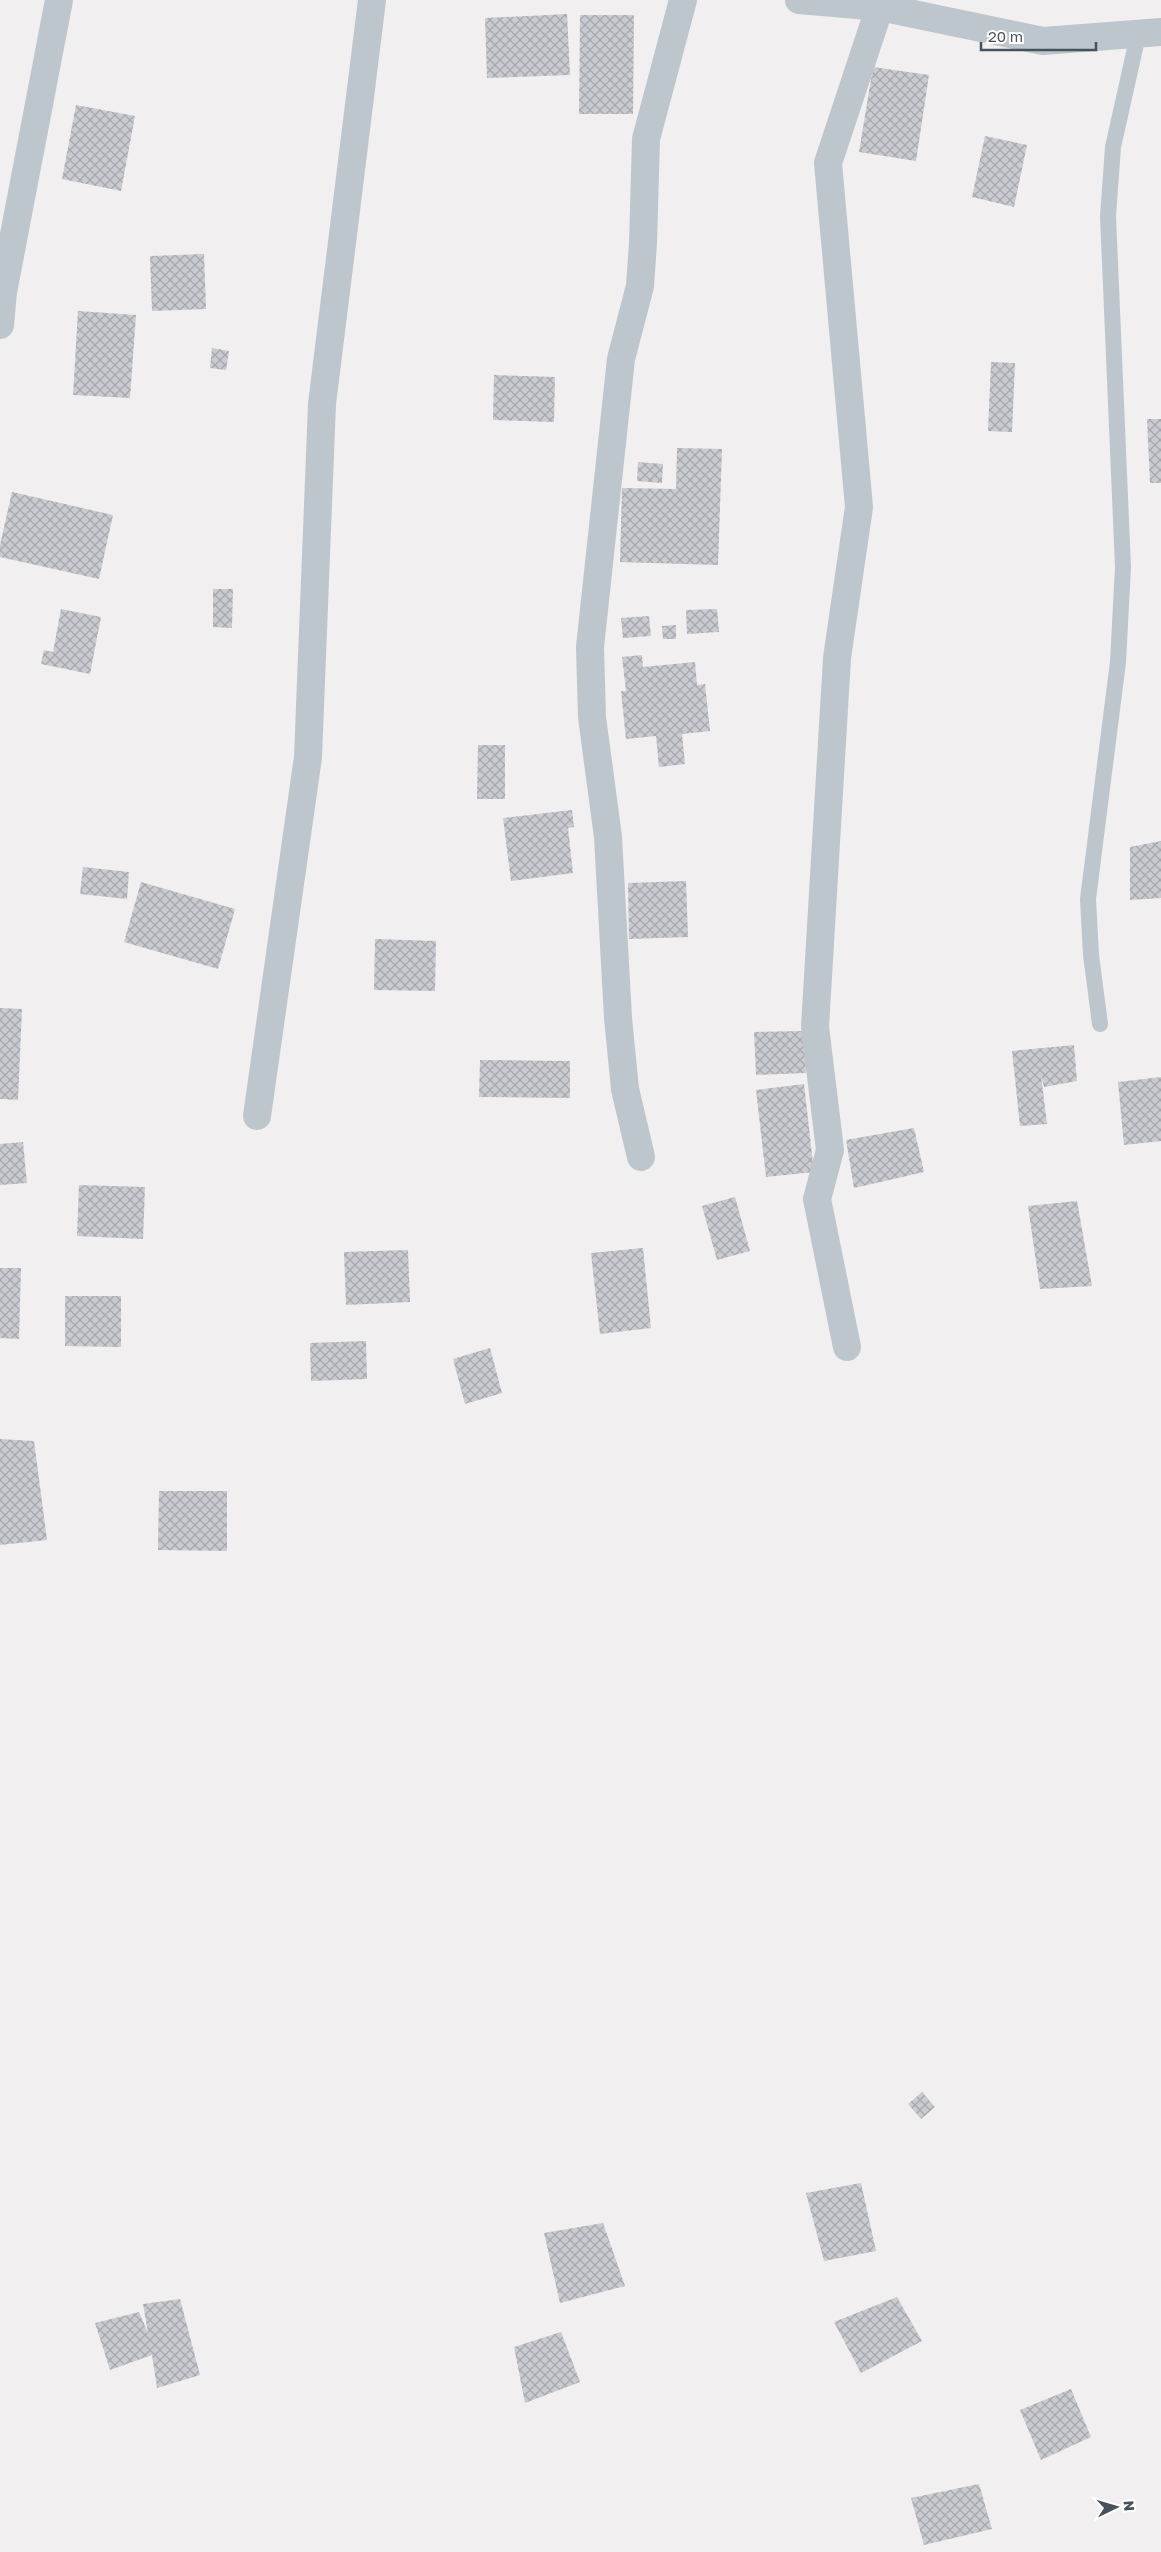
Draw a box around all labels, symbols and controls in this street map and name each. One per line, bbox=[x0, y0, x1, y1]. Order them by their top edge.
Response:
scale bar bbox=[981, 20, 1096, 52]
text: 20 m bbox=[988, 27, 1023, 45]
north arrow bbox=[1091, 2482, 1141, 2532]
text: N bbox=[1121, 2500, 1138, 2512]

